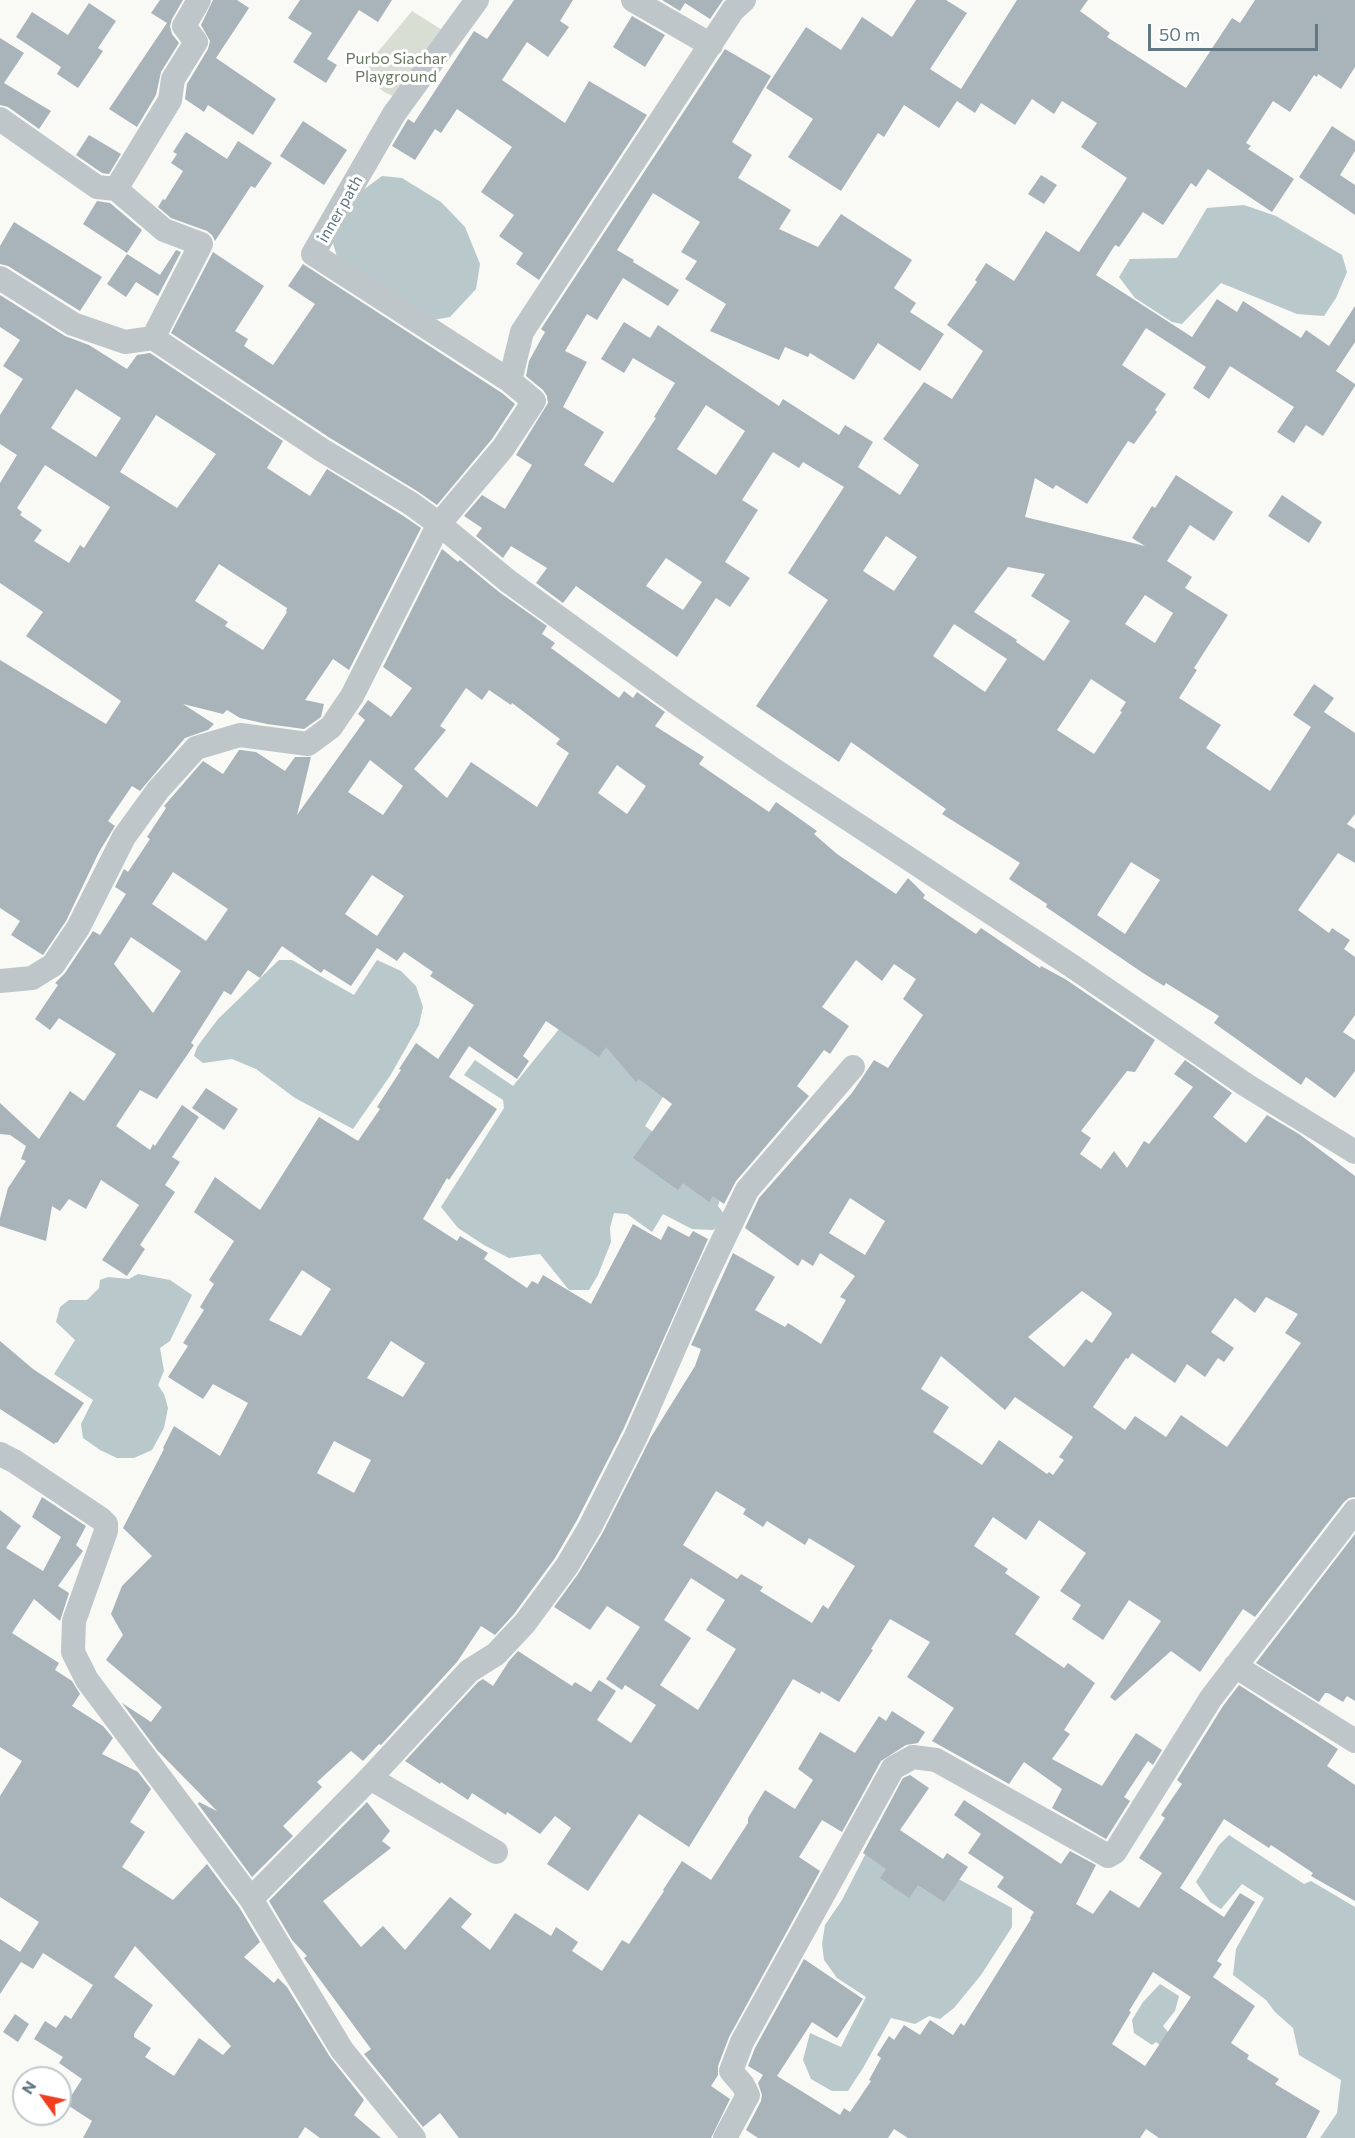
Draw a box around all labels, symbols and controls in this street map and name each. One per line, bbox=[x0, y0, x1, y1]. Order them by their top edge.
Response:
scale bar bbox=[1151, 12, 1320, 50]
text: 50 m bbox=[1159, 23, 1200, 45]
park label: Purbo Siachar Playground bbox=[345, 49, 447, 87]
street label: inner path bbox=[313, 172, 367, 246]
north arrow bbox=[12, 2066, 72, 2126]
text: N bbox=[17, 2077, 39, 2097]

